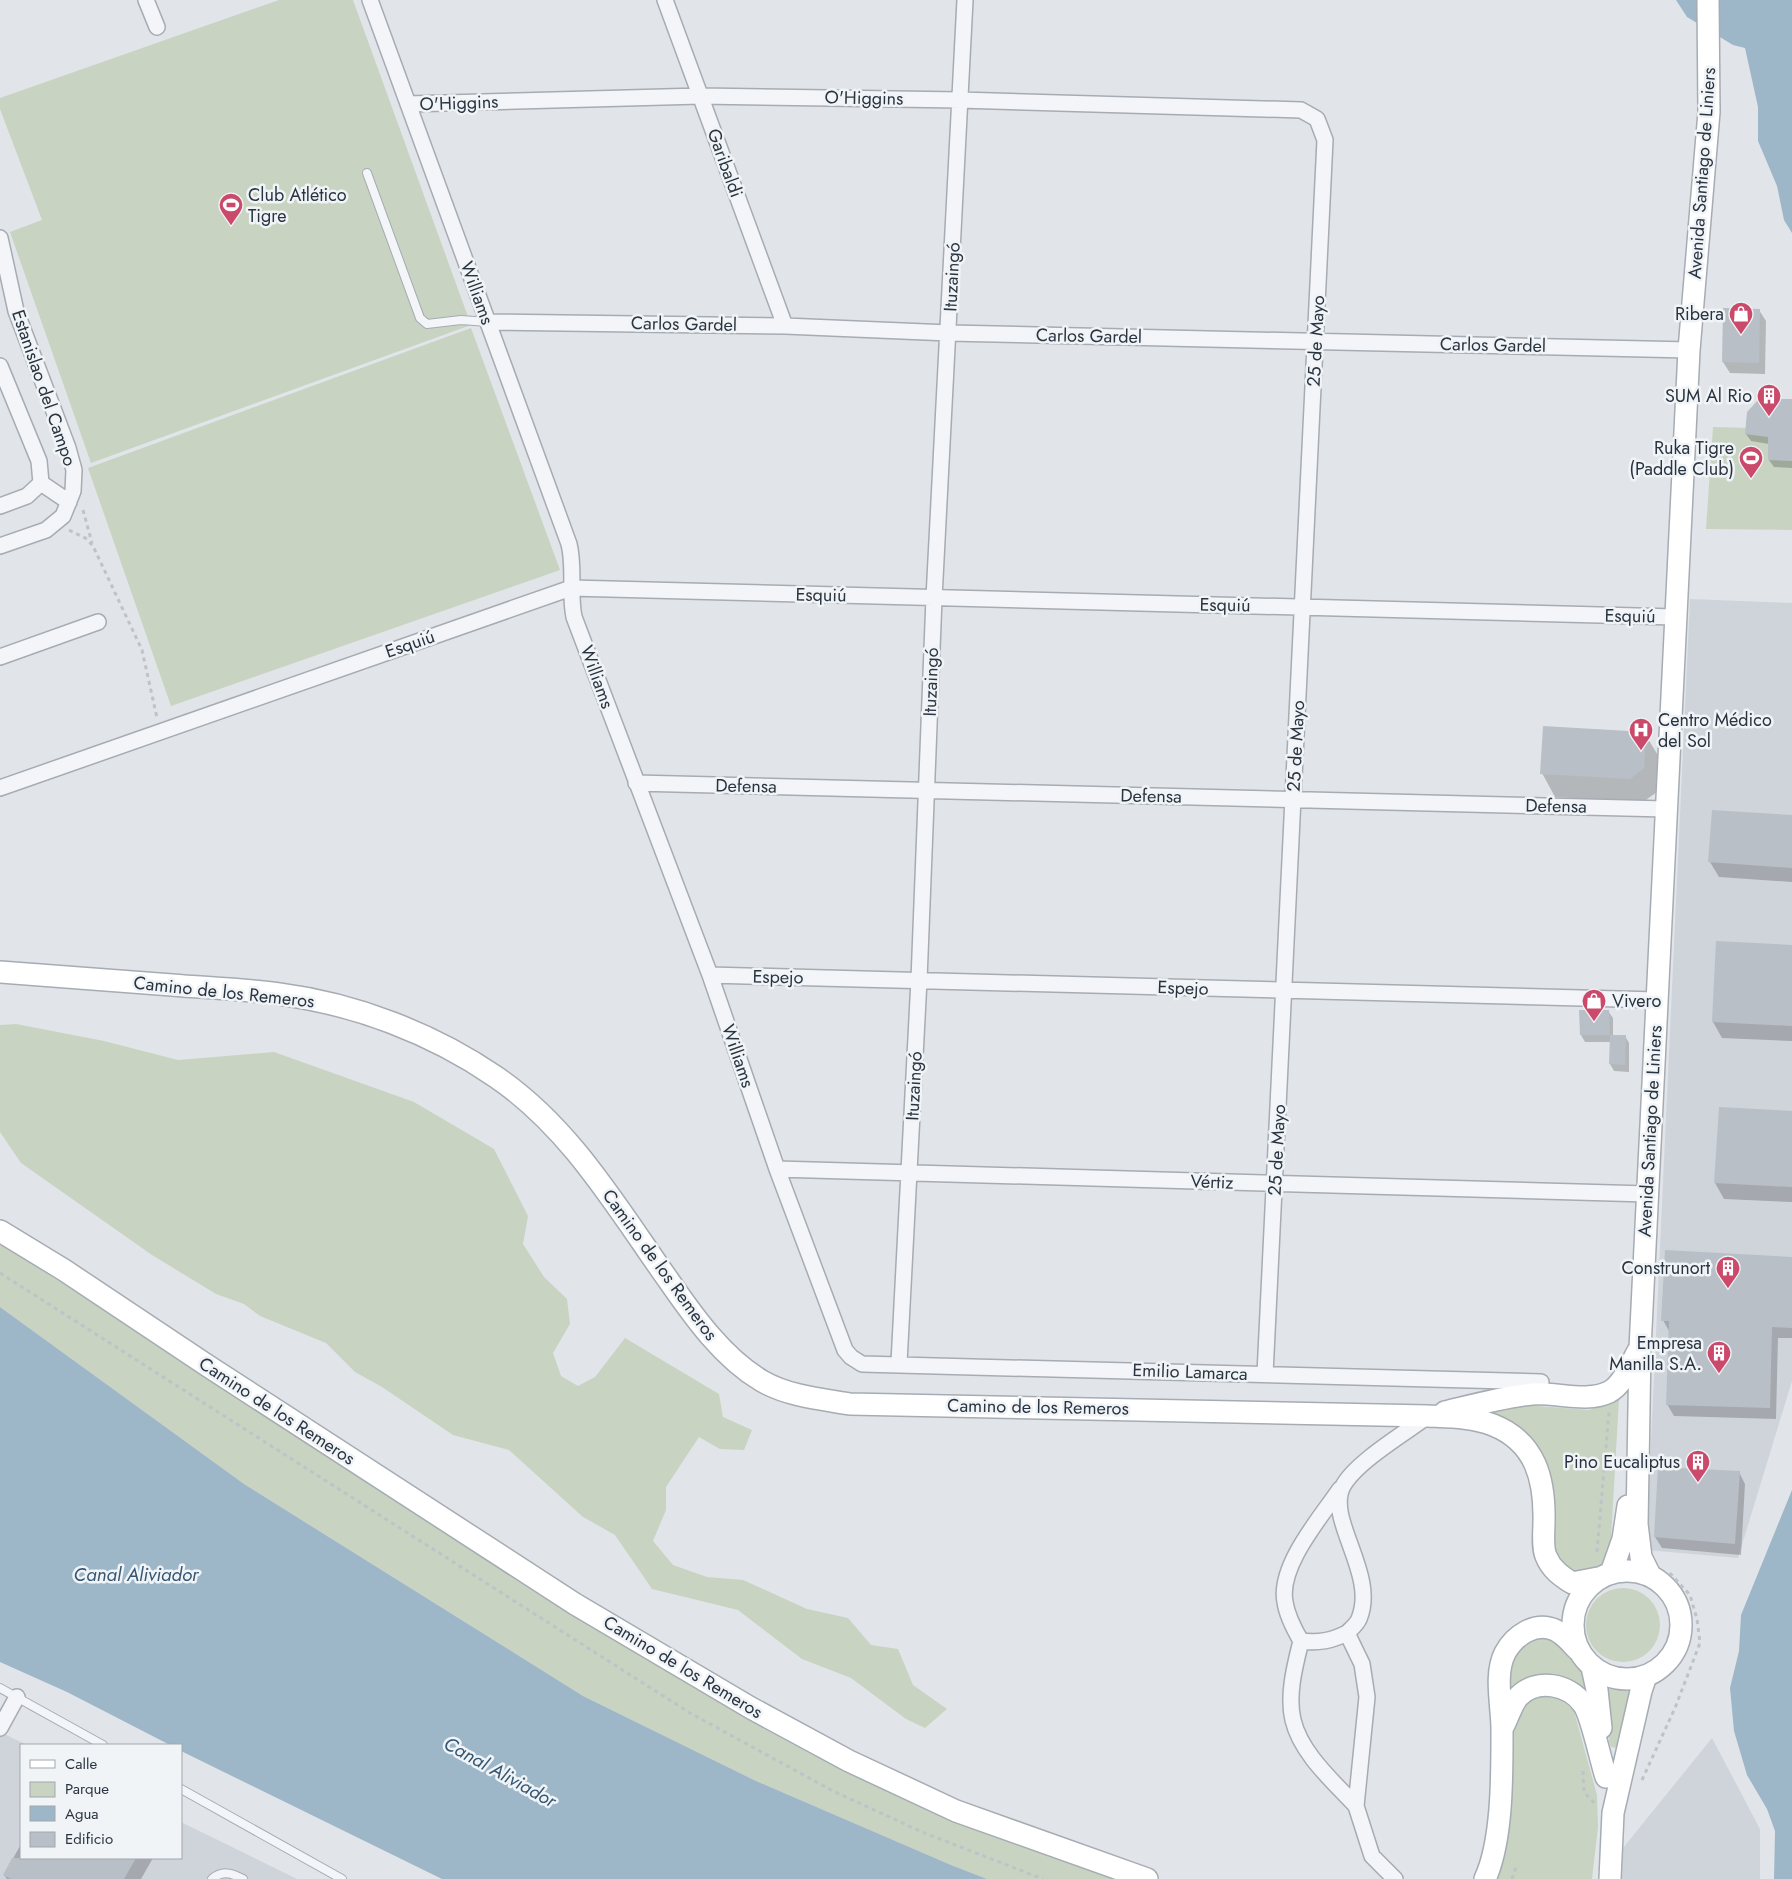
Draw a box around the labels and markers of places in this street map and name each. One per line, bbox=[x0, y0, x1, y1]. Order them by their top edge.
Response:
place label: Club Atlético Tigre bbox=[248, 182, 347, 229]
sports icon: Club Atlético Tigre bbox=[218, 192, 244, 226]
place label: Ribera bbox=[1675, 301, 1724, 327]
shop icon: Ribera bbox=[1728, 301, 1754, 335]
place label: SUM Al Rio bbox=[1665, 383, 1752, 409]
building icon: SUM Al Rio bbox=[1756, 383, 1782, 417]
place label: Ruka Tigre (Paddle Club) bbox=[1629, 435, 1734, 482]
sports icon: Ruka Tigre (Paddle Club) bbox=[1738, 445, 1764, 479]
place label: Centro Médico del Sol bbox=[1658, 707, 1772, 754]
hospital icon: Centro Médico del Sol bbox=[1628, 717, 1654, 751]
shop icon: Vivero bbox=[1581, 988, 1607, 1022]
place label: Vivero bbox=[1612, 988, 1661, 1014]
place label: Construnort bbox=[1621, 1255, 1711, 1281]
building icon: Construnort bbox=[1715, 1255, 1741, 1289]
place label: Empresa Manilla S.A. bbox=[1609, 1330, 1702, 1377]
building icon: Empresa Manilla S.A. bbox=[1706, 1340, 1732, 1374]
place label: Pino Eucaliptus bbox=[1564, 1449, 1680, 1475]
building icon: Pino Eucaliptus bbox=[1685, 1449, 1711, 1483]

